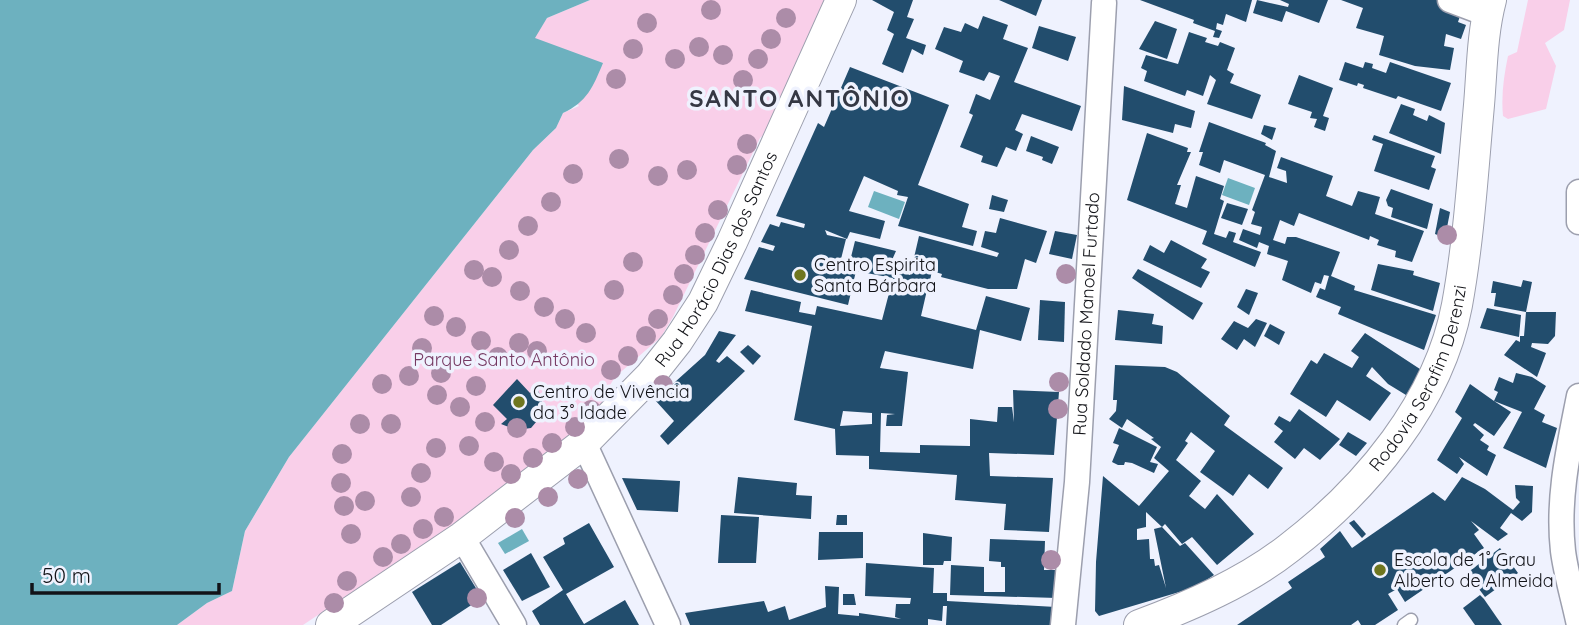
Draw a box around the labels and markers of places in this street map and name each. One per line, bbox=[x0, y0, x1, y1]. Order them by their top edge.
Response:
place label: Centro Espirita Santa Bárbara bbox=[814, 253, 936, 297]
marker: Centro Espirita Santa Bárbara bbox=[792, 267, 808, 283]
place label: Centro de Vivência da 3˚ Idade bbox=[533, 380, 690, 424]
marker: Centro de Vivência da 3˚ Idade bbox=[511, 394, 527, 410]
place label: Escola de 1˚ Grau Alberto de Almeida bbox=[1394, 548, 1554, 592]
marker: Escola de 1˚ Grau Alberto de Almeida bbox=[1372, 562, 1388, 578]

